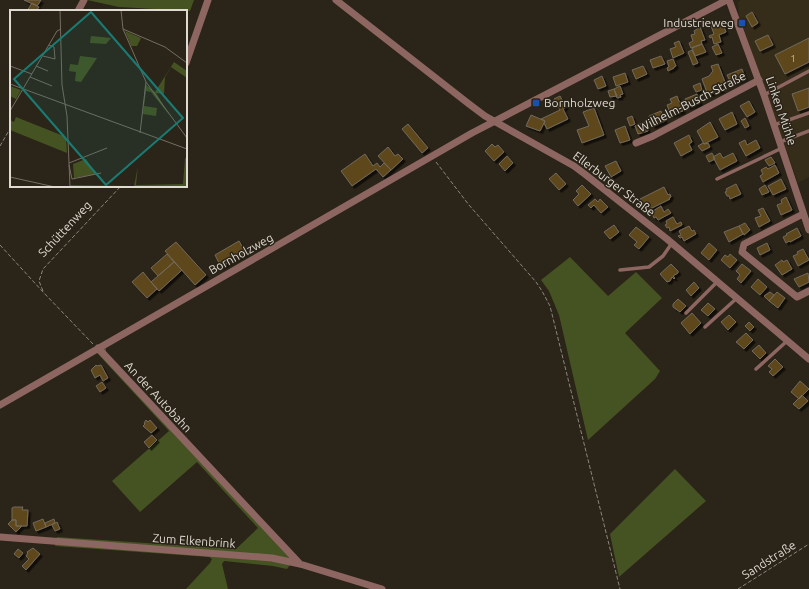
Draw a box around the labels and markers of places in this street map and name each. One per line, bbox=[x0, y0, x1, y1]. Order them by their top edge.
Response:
place label: Industrieweg bbox=[663, 16, 734, 29]
marker: Industrieweg bbox=[737, 18, 747, 28]
place label: Bornholzweg bbox=[544, 96, 615, 109]
marker: Bornholzweg bbox=[531, 98, 541, 108]

